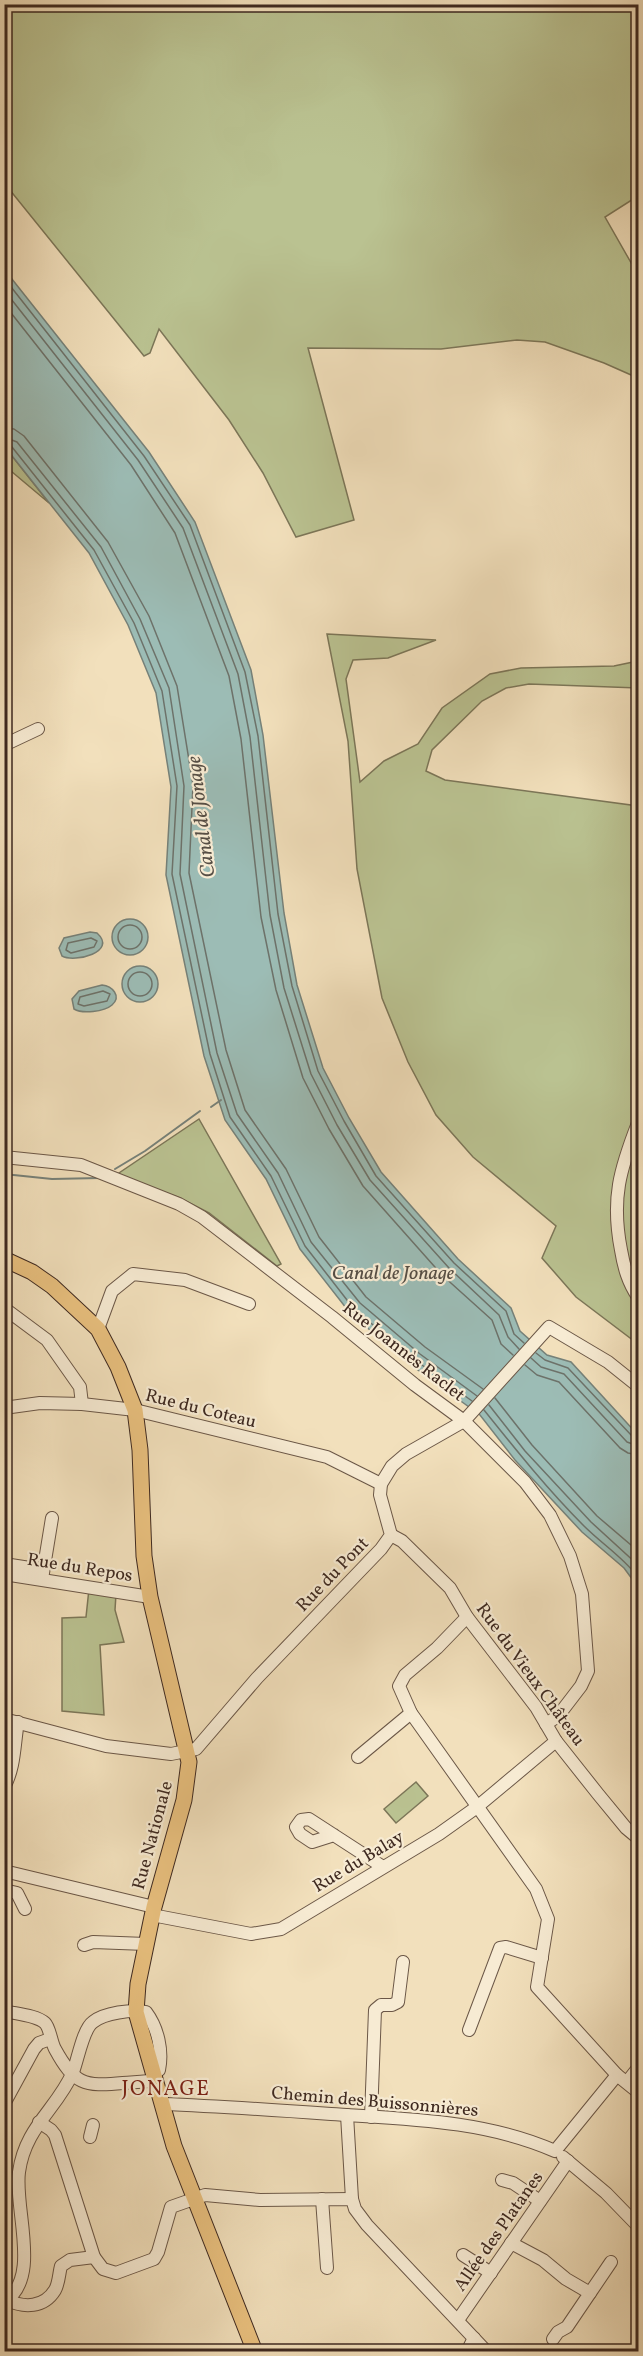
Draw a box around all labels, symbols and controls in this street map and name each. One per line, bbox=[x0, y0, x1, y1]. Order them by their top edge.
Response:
water label: Canal de Jonage bbox=[181, 754, 223, 879]
water label: Canal de Jonage bbox=[332, 1260, 455, 1288]
street label: Rue Joannès Raclet bbox=[336, 1296, 470, 1408]
street label: Rue du Coteau bbox=[142, 1384, 259, 1435]
street label: Rue du Pont bbox=[291, 1532, 375, 1618]
street label: Rue du Repos bbox=[25, 1548, 134, 1589]
street label: Rue du Vieux Château bbox=[469, 1598, 590, 1752]
street label: Rue Nationale bbox=[127, 1778, 180, 1893]
street label: Rue du Balay bbox=[309, 1825, 409, 1899]
district label: JONAGE bbox=[122, 2075, 210, 2104]
street label: Chemin des Buissonnières bbox=[270, 2081, 479, 2124]
street label: Allée des Platanes bbox=[449, 2167, 550, 2297]

